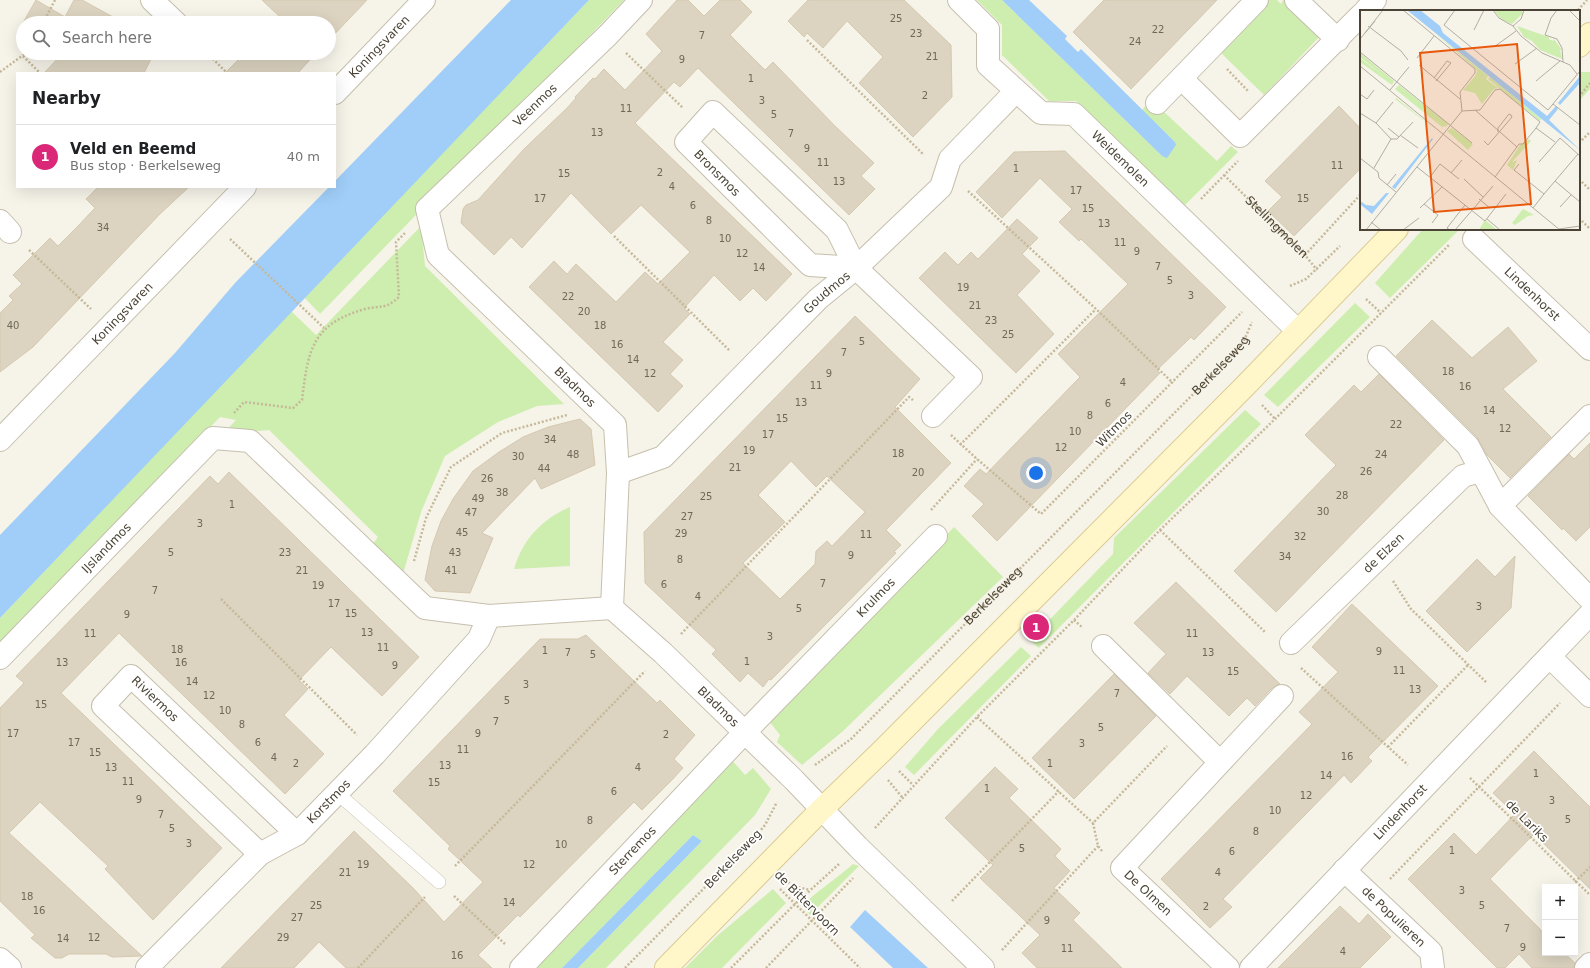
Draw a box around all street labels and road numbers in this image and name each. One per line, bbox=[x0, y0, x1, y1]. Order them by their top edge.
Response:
street label: Koningsvaren bbox=[346, 13, 412, 81]
street label: Veenmos bbox=[511, 81, 560, 129]
street label: Weidemolen bbox=[1089, 128, 1152, 190]
street label: Bronsmos bbox=[691, 147, 743, 199]
street label: Stellingmolen bbox=[1242, 193, 1311, 261]
street label: Lindenhorst bbox=[1501, 264, 1563, 324]
street label: Goudmos bbox=[801, 269, 853, 317]
street label: Koningsvaren bbox=[89, 280, 156, 348]
street label: Berkelseweg bbox=[1189, 334, 1252, 398]
street label: Bladmos bbox=[551, 364, 599, 410]
street label: Witmos bbox=[1093, 408, 1135, 450]
street label: IJslandmos bbox=[79, 520, 134, 576]
street label: de Elzen bbox=[1360, 530, 1407, 576]
street label: Berkelseweg bbox=[961, 564, 1025, 628]
street label: Krulmos bbox=[854, 575, 898, 620]
street label: Riviermos bbox=[129, 673, 181, 724]
street label: Bladmos bbox=[695, 684, 742, 730]
street label: Korstmos bbox=[304, 777, 353, 826]
street label: Lindenhorst bbox=[1371, 781, 1430, 843]
street label: de Lariks bbox=[1503, 797, 1551, 845]
street label: Sterremos bbox=[606, 823, 659, 878]
street label: Berkelseweg bbox=[701, 827, 765, 891]
street label: De Olmen bbox=[1121, 867, 1175, 919]
street label: de Bittervoorn bbox=[772, 868, 842, 938]
street label: de Populieren bbox=[1359, 883, 1428, 950]

